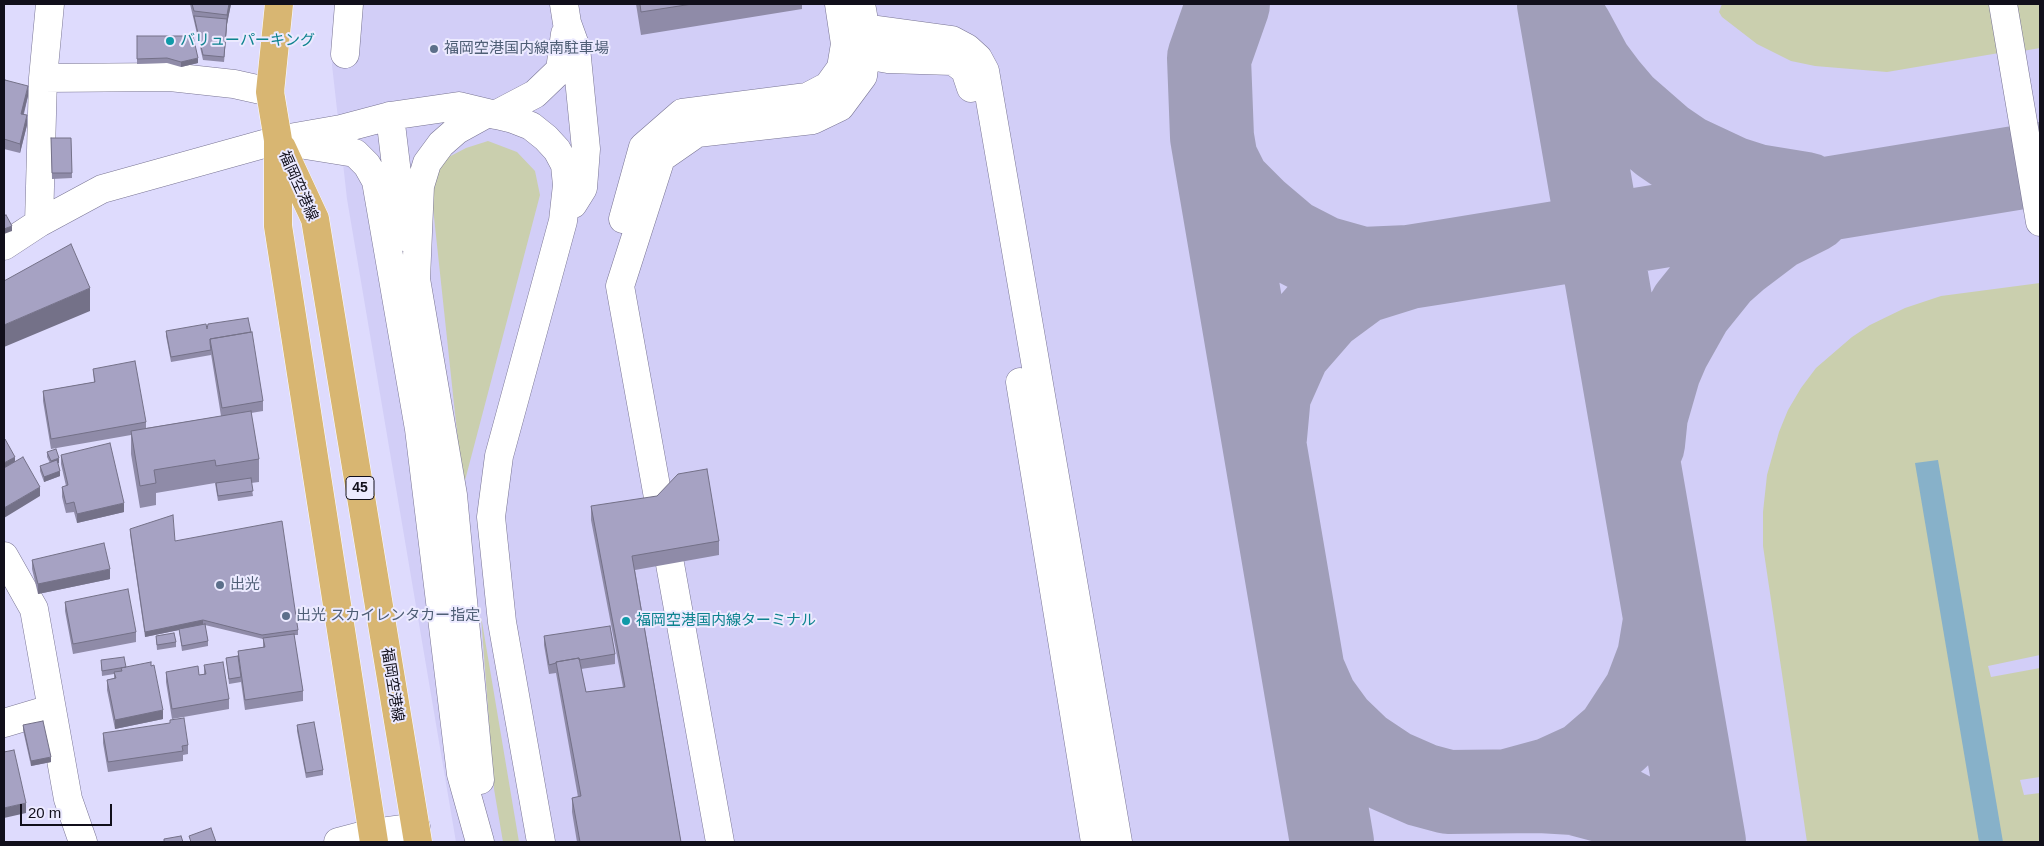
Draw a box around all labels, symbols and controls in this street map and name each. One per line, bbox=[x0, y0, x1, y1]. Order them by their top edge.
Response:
place label: バリューパーキング bbox=[180, 32, 315, 50]
marker: バリューパーキング bbox=[164, 35, 176, 47]
place label: 福岡空港国内線南駐車場 bbox=[444, 40, 609, 58]
marker: 福岡空港国内線南駐車場 bbox=[428, 43, 440, 55]
street label: 福岡空港線 bbox=[275, 148, 321, 224]
road number: 45 bbox=[346, 476, 374, 499]
place label: 出光 bbox=[230, 576, 260, 594]
marker: 出光 bbox=[214, 579, 226, 591]
place label: 出光 スカイレンタカー指定 bbox=[296, 607, 480, 625]
marker: 出光 スカイレンタカー指定 bbox=[280, 610, 292, 622]
place label: 福岡空港国内線ターミナル bbox=[636, 612, 816, 630]
marker: 福岡空港国内線ターミナル bbox=[620, 615, 632, 627]
street label: 福岡空港線 bbox=[377, 647, 407, 723]
scale bar bbox=[22, 794, 115, 826]
text: 20 m bbox=[28, 804, 61, 821]

